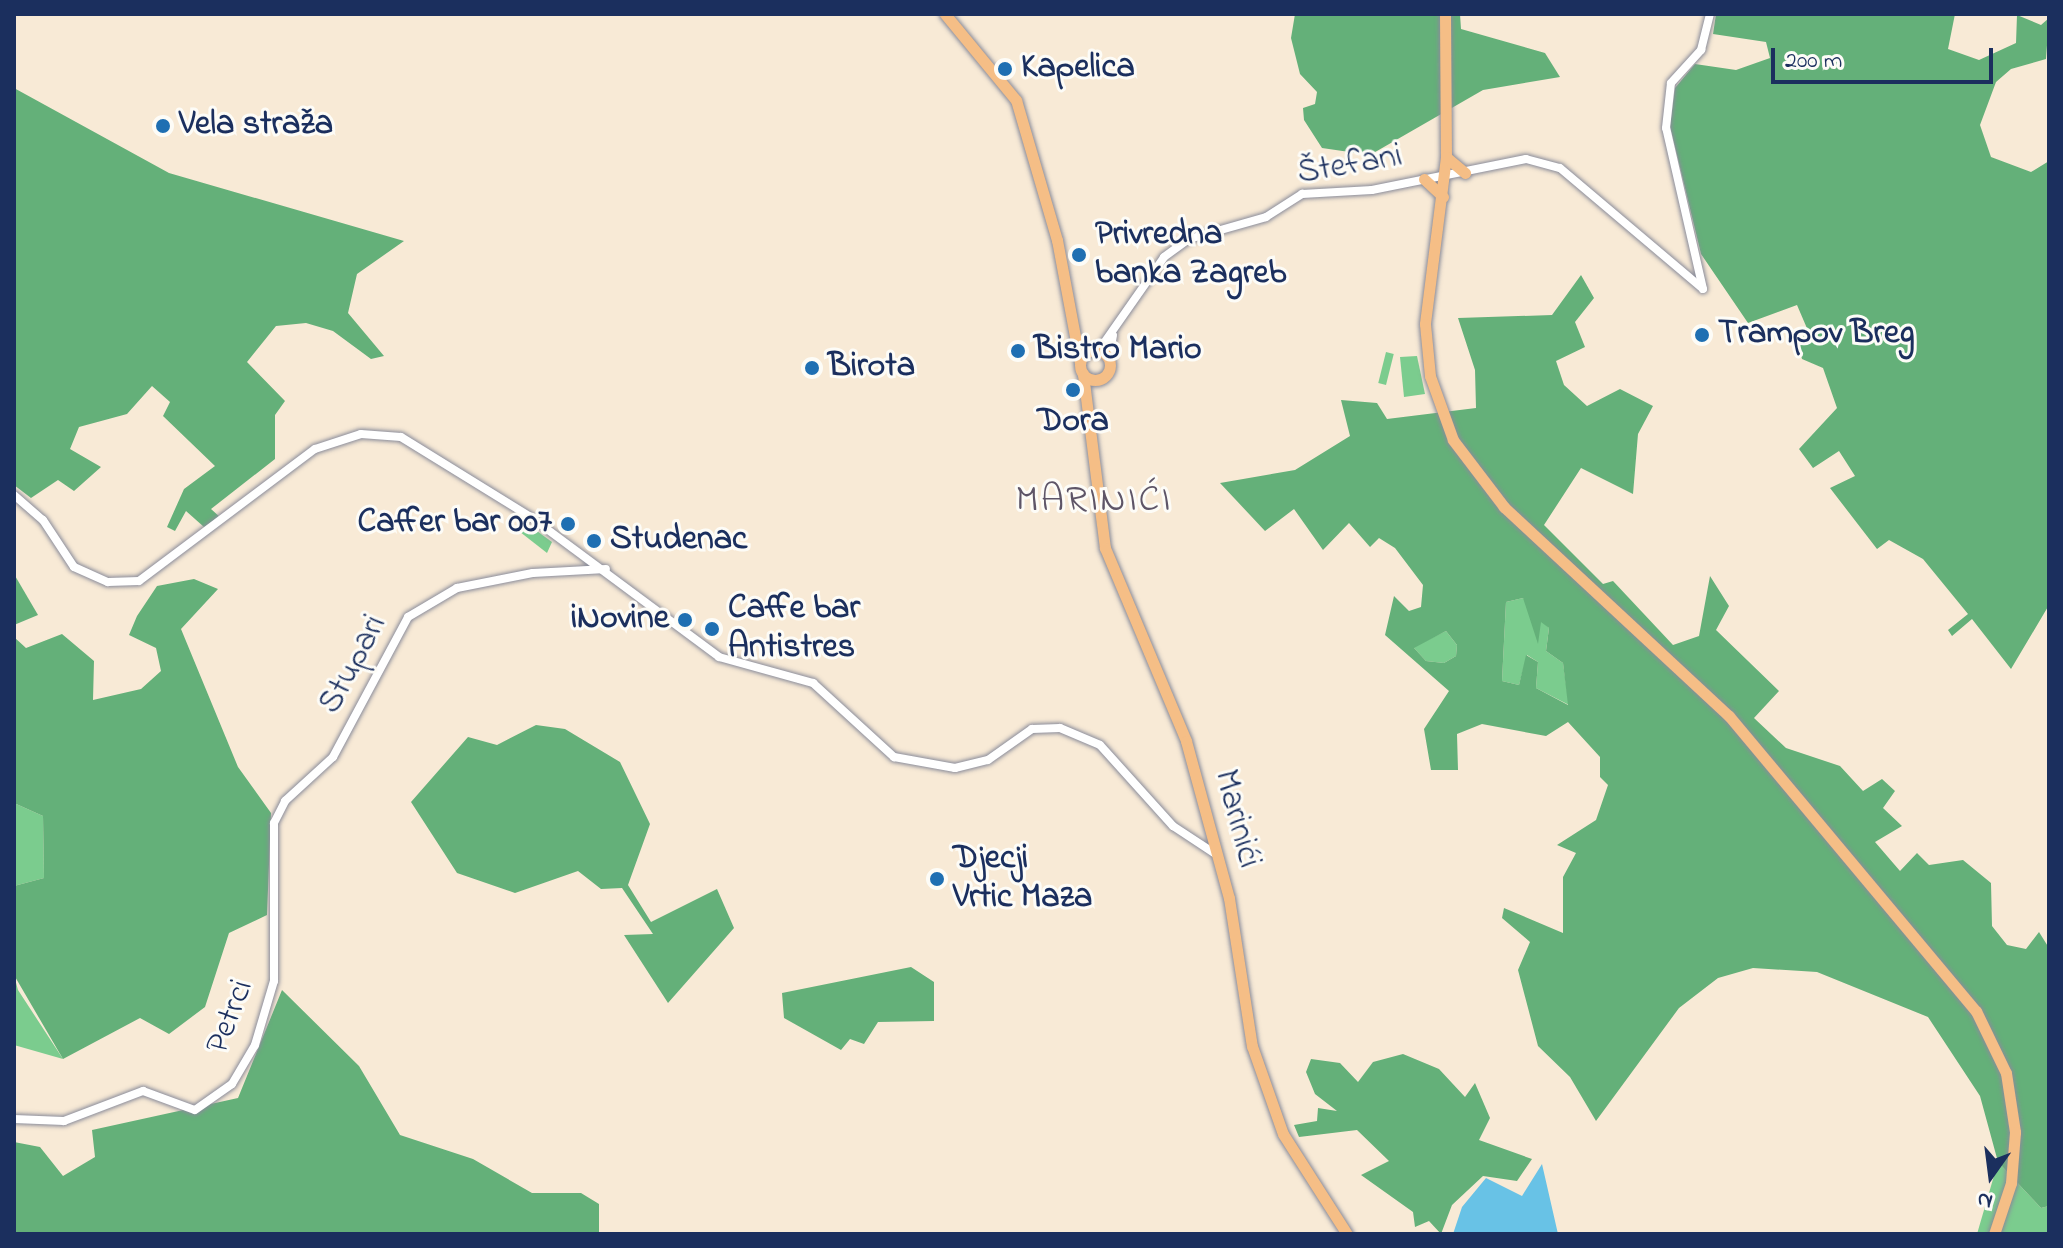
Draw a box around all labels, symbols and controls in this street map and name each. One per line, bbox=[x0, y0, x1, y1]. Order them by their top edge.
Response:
scale bar bbox=[1775, 32, 1997, 82]
text: 200 m bbox=[1785, 44, 1842, 79]
place label: Kapelica bbox=[1021, 49, 1135, 89]
marker: Kapelica bbox=[996, 60, 1014, 78]
place label: Vela straža bbox=[179, 106, 333, 146]
marker: Vela straža bbox=[154, 117, 172, 135]
street label: Štefani bbox=[1295, 137, 1405, 195]
place label: Privredna banka Zagreb bbox=[1095, 215, 1287, 294]
marker: Privredna banka Zagreb bbox=[1070, 246, 1088, 264]
place label: Trampov Breg bbox=[1718, 315, 1915, 355]
marker: Trampov Breg bbox=[1693, 326, 1711, 344]
place label: Bistro Mario bbox=[1034, 331, 1202, 371]
marker: Bistro Mario bbox=[1009, 342, 1027, 360]
place label: Birota bbox=[828, 348, 915, 388]
marker: Birota bbox=[803, 359, 821, 377]
marker: Dora bbox=[1064, 381, 1082, 399]
place label: Dora bbox=[1037, 403, 1109, 443]
district label: MARINIĆI bbox=[1016, 479, 1172, 525]
place label: Caffer bar 007 bbox=[358, 504, 552, 544]
marker: Caffer bar 007 bbox=[559, 515, 577, 533]
place label: Studenac bbox=[610, 521, 747, 561]
marker: Studenac bbox=[585, 532, 603, 550]
place label: Caffe bar Antistres bbox=[728, 589, 860, 668]
place label: iNovine bbox=[571, 600, 669, 640]
street label: Stupari bbox=[311, 609, 397, 721]
marker: iNovine bbox=[676, 611, 694, 629]
marker: Caffe bar Antistres bbox=[703, 620, 721, 638]
street label: Marinići bbox=[1203, 766, 1269, 872]
place label: Djecji Vrtic Maza bbox=[953, 839, 1092, 918]
marker: Djecji Vrtic Maza bbox=[928, 870, 946, 888]
street label: Petrci bbox=[198, 974, 264, 1060]
north arrow bbox=[1951, 1136, 2031, 1216]
text: N bbox=[1974, 1182, 1996, 1217]

